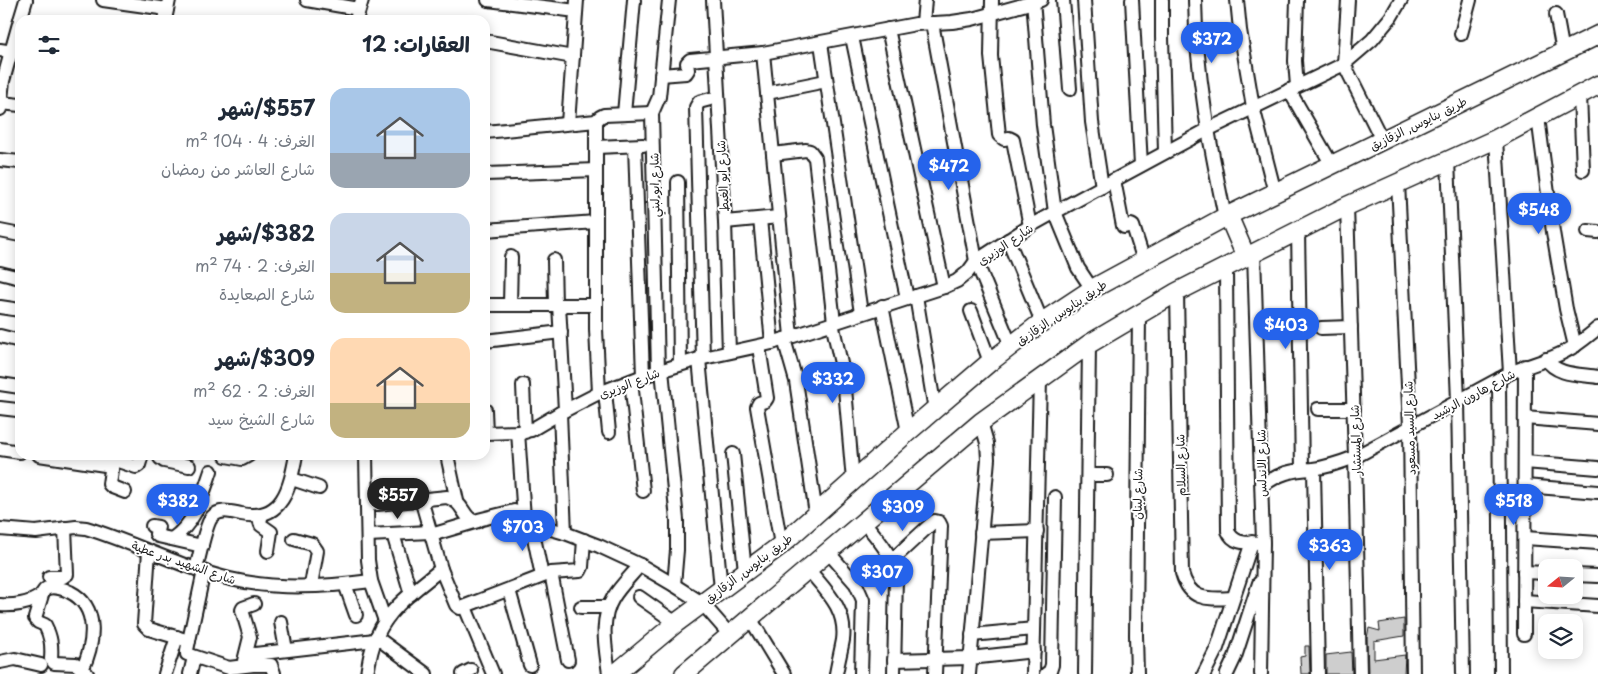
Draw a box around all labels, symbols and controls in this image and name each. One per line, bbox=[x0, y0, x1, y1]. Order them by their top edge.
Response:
pin: $372 bbox=[1182, 22, 1242, 64]
text: $372 bbox=[1192, 26, 1232, 50]
text: العقارات: 12 bbox=[362, 27, 470, 59]
icon: filters bbox=[35, 31, 63, 59]
text: $557/شهر bbox=[219, 91, 315, 123]
street label: طريق بنايوس, الزقازيق bbox=[1366, 92, 1470, 154]
icon: home bbox=[370, 108, 430, 168]
text: الغرف: 4 · 104 m² bbox=[185, 128, 315, 152]
street label: شارع ابو الغيط bbox=[711, 140, 734, 212]
pin: $472 bbox=[919, 148, 979, 191]
street label: شارع ابو لبني bbox=[644, 153, 667, 217]
text: $472 bbox=[929, 153, 969, 177]
text: شارع العاشر من رمضان bbox=[161, 156, 315, 180]
pin: $548 bbox=[1509, 192, 1569, 235]
text: $548 bbox=[1518, 197, 1560, 221]
text: $382/شهر bbox=[218, 216, 315, 248]
street label: شارع الوزيرى bbox=[973, 219, 1037, 270]
icon: home bbox=[370, 233, 430, 293]
text: الغرف: 2 · 74 m² bbox=[195, 253, 315, 277]
street label: طريق بنايوس, الزقازيق bbox=[1012, 275, 1110, 349]
text: شارع الصعايدة bbox=[219, 281, 315, 305]
pin: $403 bbox=[1256, 308, 1316, 350]
text: $403 bbox=[1264, 312, 1308, 336]
text: $309/شهر bbox=[216, 341, 315, 373]
icon: home bbox=[370, 358, 430, 418]
pin: $332 bbox=[803, 362, 863, 404]
street label: شارع الوزيرى bbox=[596, 363, 662, 404]
street label: شارع هارون الرشيد bbox=[1428, 364, 1518, 424]
text: $332 bbox=[812, 366, 854, 390]
text: الغرف: 2 · 62 m² bbox=[193, 378, 315, 402]
street label: شارع السيد مسعود bbox=[1398, 380, 1421, 475]
street label: شارع المستشار bbox=[1345, 404, 1366, 477]
text: شارع الشيخ سيد bbox=[208, 406, 315, 430]
street label: شارع الاندلس bbox=[1251, 429, 1272, 497]
street label: شارع السلام bbox=[1170, 434, 1191, 496]
street label: شارع لبنان bbox=[1128, 468, 1147, 520]
pin: $557 bbox=[368, 478, 428, 520]
text: $557 bbox=[378, 482, 418, 506]
pin: $382 bbox=[148, 484, 208, 526]
pin: $518 bbox=[1484, 484, 1544, 526]
text: $382 bbox=[157, 488, 199, 512]
text: $518 bbox=[1495, 488, 1533, 512]
pin: $309 bbox=[873, 490, 933, 532]
text: $309 bbox=[882, 494, 924, 518]
pin: $703 bbox=[493, 510, 553, 552]
text: $703 bbox=[502, 514, 544, 538]
pin: $363 bbox=[1300, 528, 1360, 571]
street label: طريق بنايوس, الزقازيق bbox=[700, 529, 796, 607]
text: $363 bbox=[1309, 533, 1351, 557]
street label: شارع الشهيد بدر عطية bbox=[129, 536, 239, 589]
pin: $307 bbox=[852, 554, 912, 597]
text: $307 bbox=[861, 559, 903, 583]
north arrow bbox=[1538, 559, 1582, 604]
map controls bbox=[1538, 559, 1583, 659]
button: layers bbox=[1538, 614, 1583, 659]

